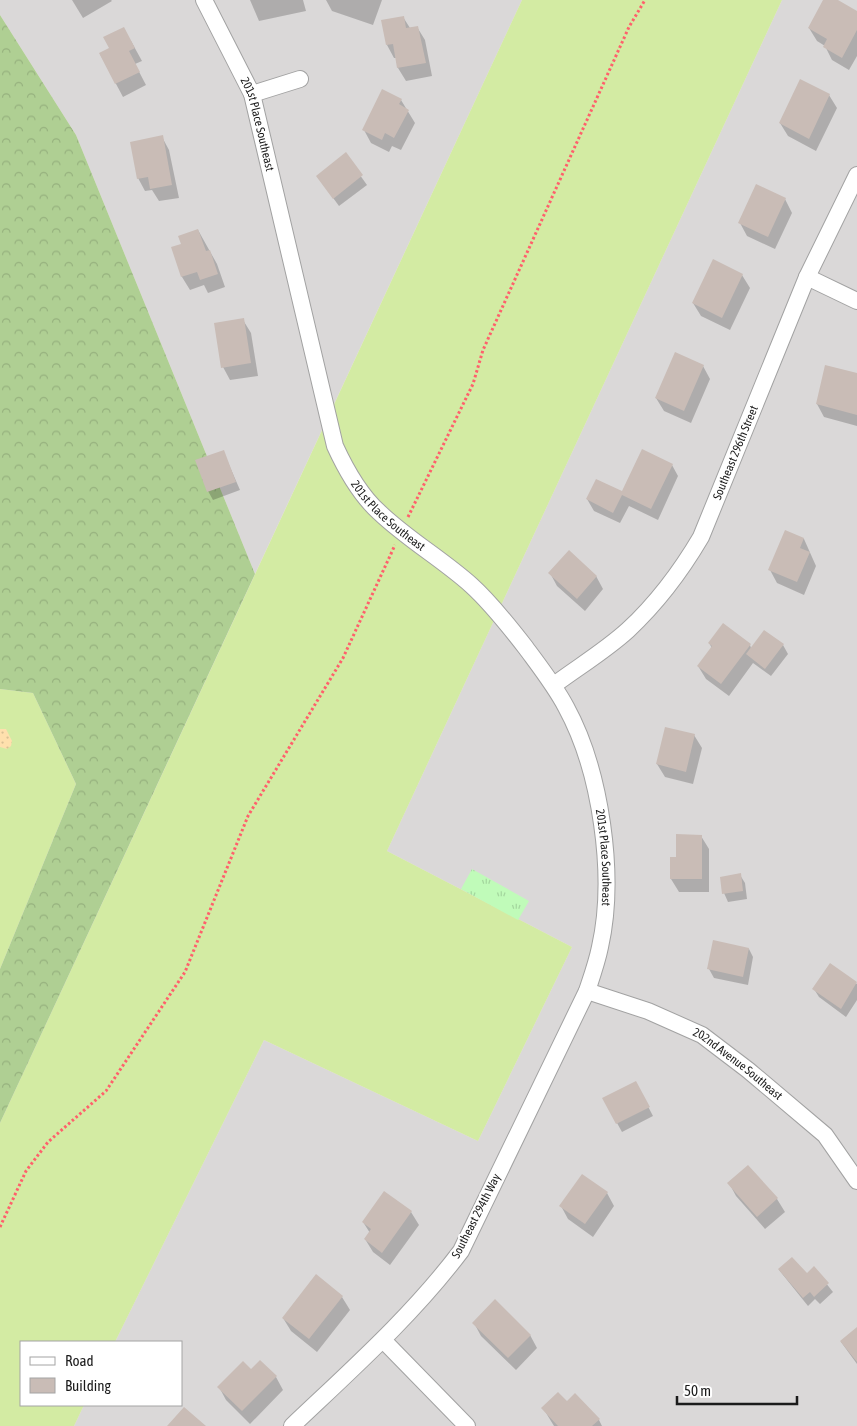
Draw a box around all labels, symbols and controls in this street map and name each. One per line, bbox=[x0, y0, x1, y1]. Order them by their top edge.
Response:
street label: 201st Place Southeast bbox=[238, 75, 277, 173]
street label: Southeast 296th Street bbox=[710, 403, 761, 502]
street label: 201st Place Southeast bbox=[348, 478, 428, 554]
street label: 201st Place Southeast bbox=[593, 808, 613, 907]
street label: 202nd Avenue Southeast bbox=[691, 1025, 786, 1103]
street label: Southeast 294th Way bbox=[449, 1171, 503, 1261]
legend bbox=[20, 1341, 182, 1406]
text: Road bbox=[65, 1352, 94, 1369]
scale bar bbox=[677, 1374, 797, 1406]
text: Building bbox=[65, 1377, 111, 1394]
text: 50 m bbox=[684, 1382, 711, 1399]

